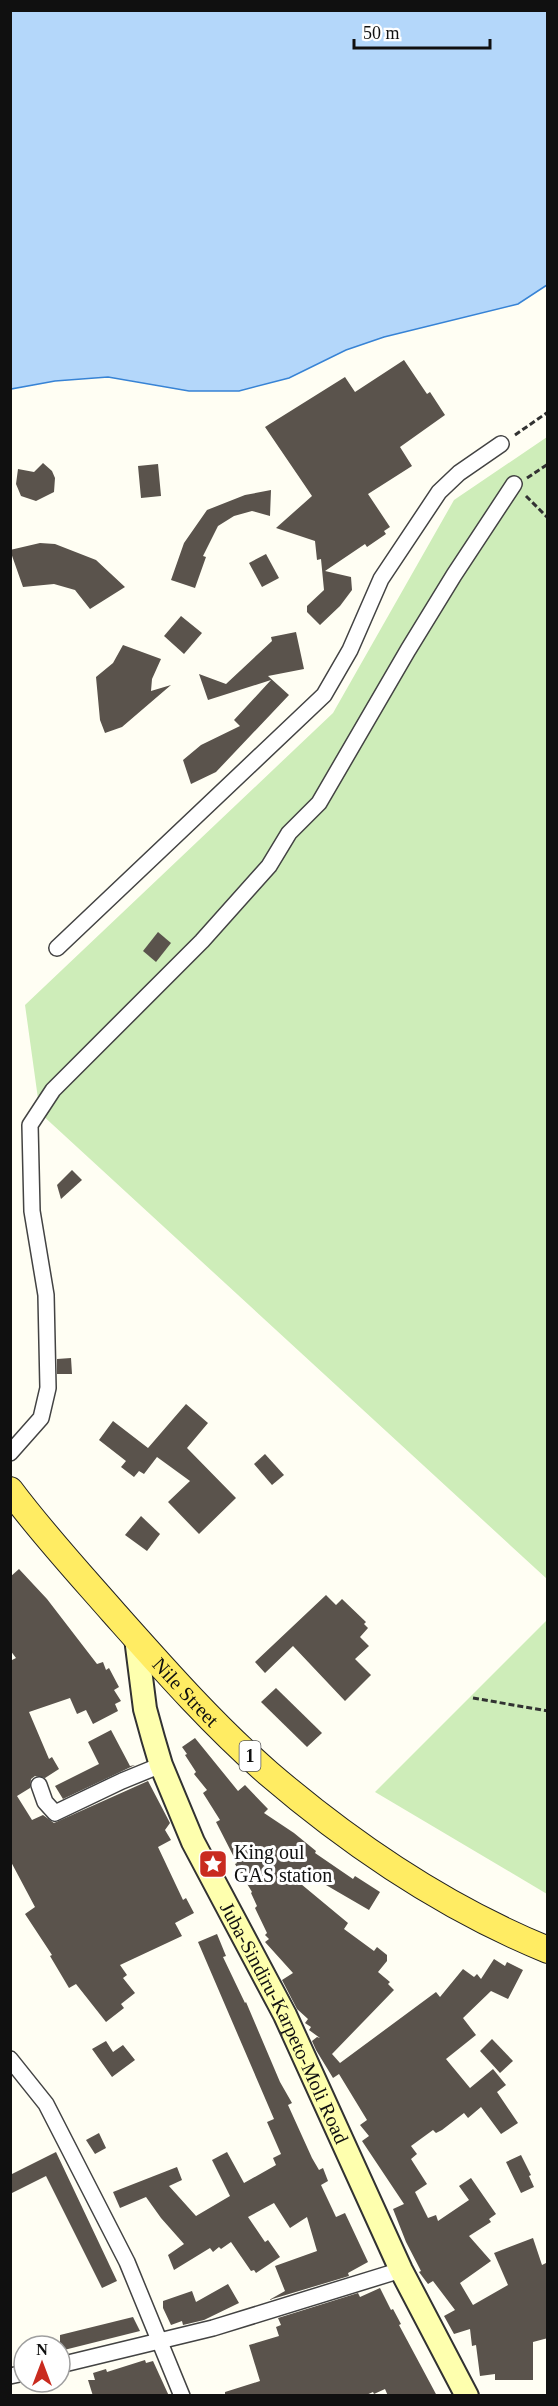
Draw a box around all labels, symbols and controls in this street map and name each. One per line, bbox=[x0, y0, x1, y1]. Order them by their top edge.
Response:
scale bar bbox=[354, 12, 490, 50]
text: 50 m bbox=[363, 23, 400, 43]
street label: Nile Street bbox=[148, 1653, 224, 1731]
road number: 1 bbox=[240, 1741, 260, 1771]
place label: King oul GAS station bbox=[234, 1841, 332, 1886]
place icon: King oul GAS station bbox=[197, 1848, 229, 1880]
street label: Juba-Sindiru-Karpeto-Moli Road bbox=[216, 1898, 353, 2147]
north arrow bbox=[12, 2334, 72, 2394]
text: N bbox=[36, 2341, 48, 2358]

